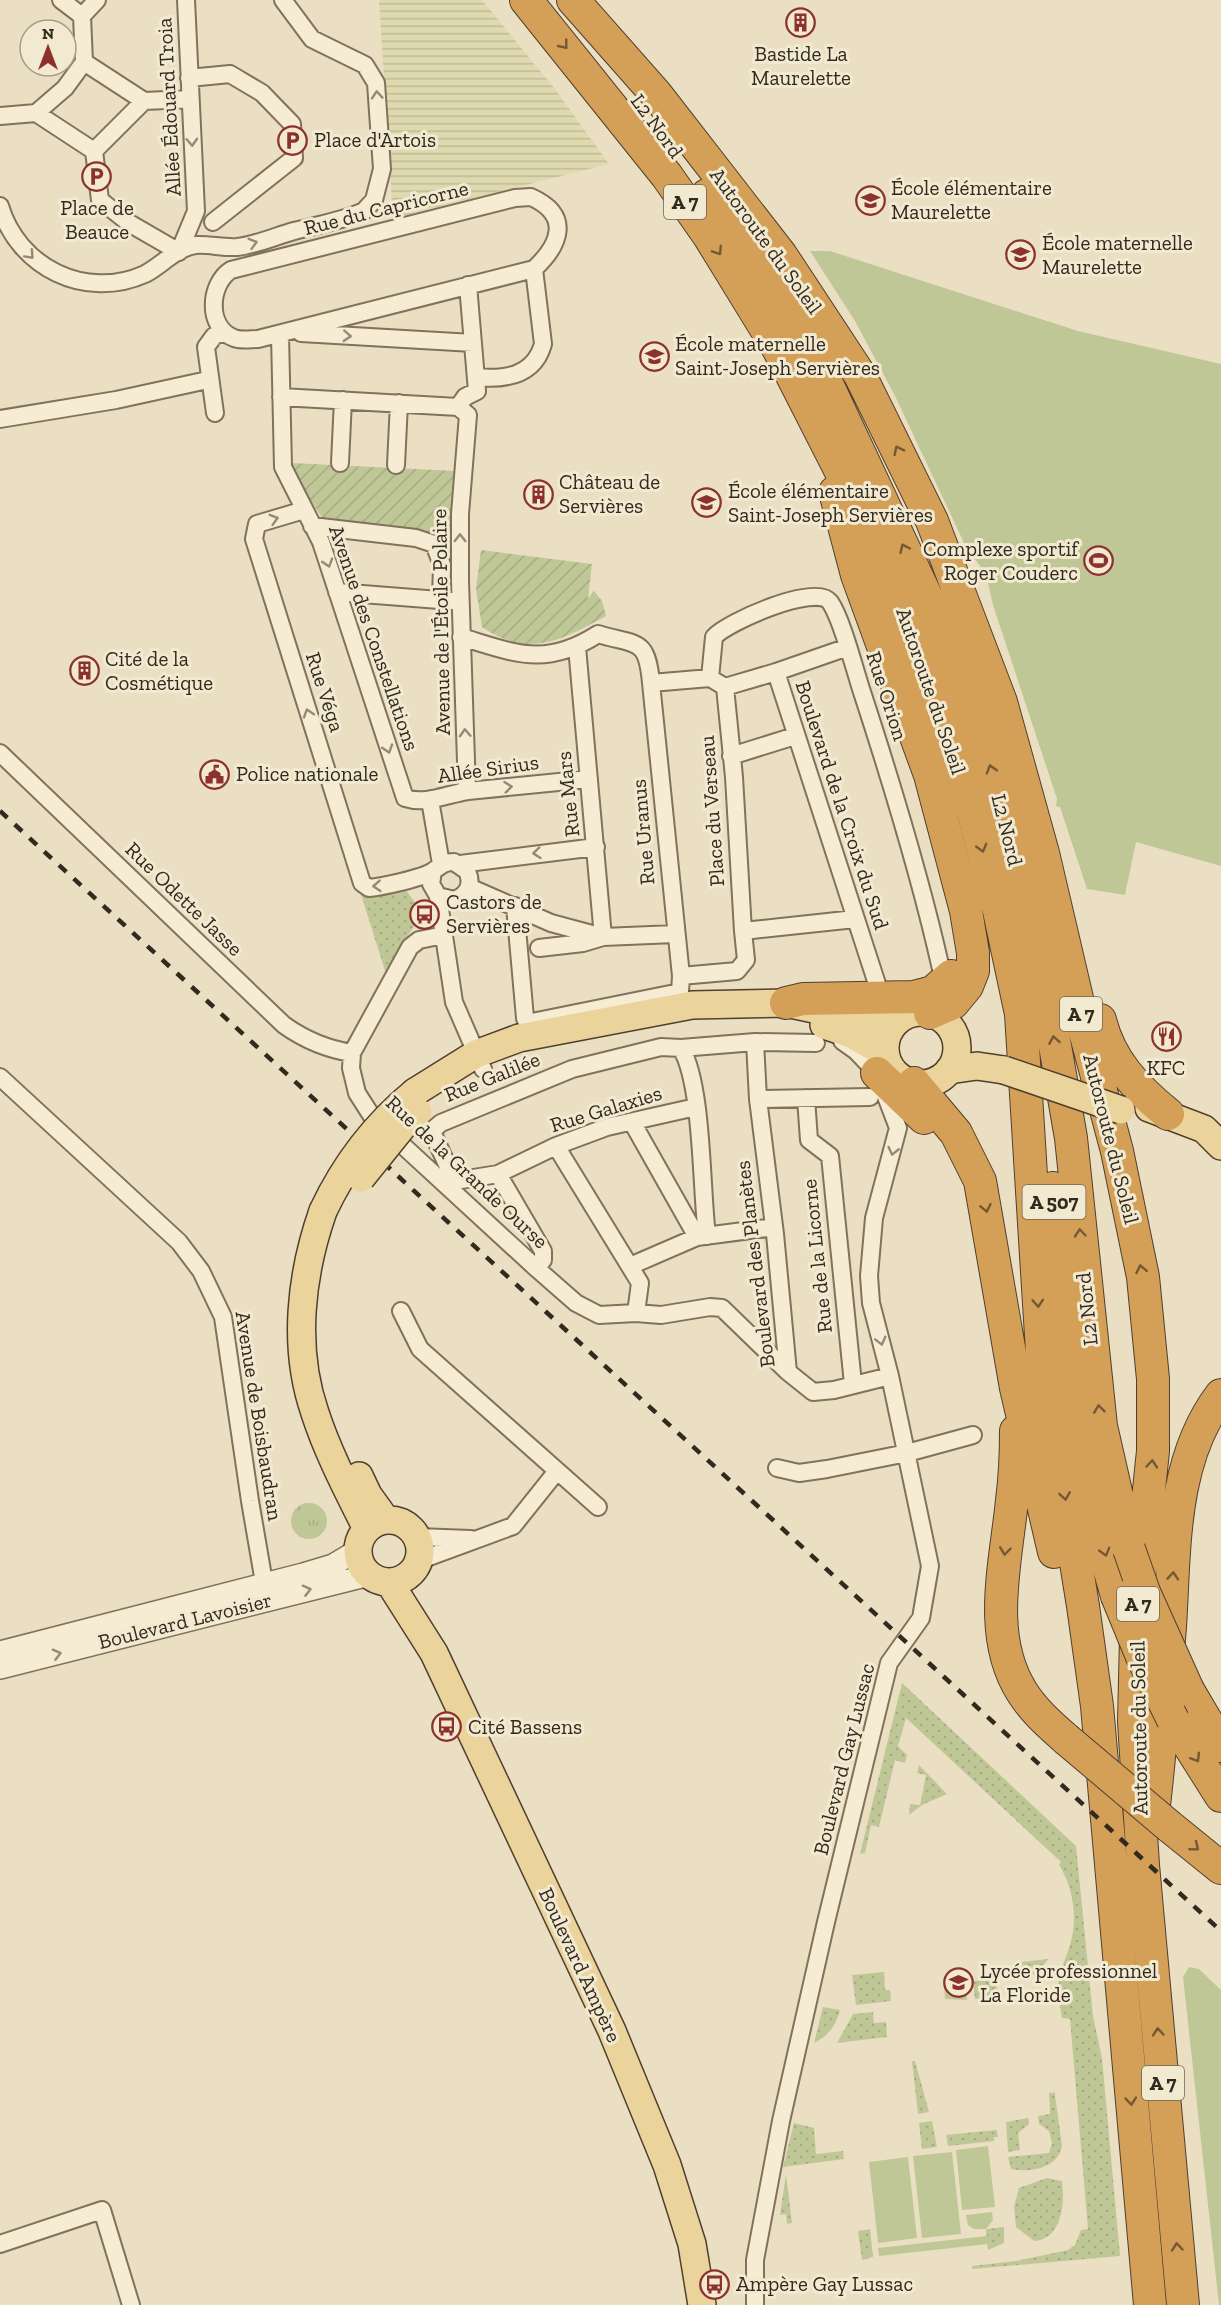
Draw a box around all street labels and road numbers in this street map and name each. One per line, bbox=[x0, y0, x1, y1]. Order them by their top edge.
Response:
street label: Allée Édouard Troia bbox=[151, 17, 186, 197]
street label: L2 Nord bbox=[626, 89, 689, 163]
street label: Autoroute du Soleil bbox=[705, 163, 828, 319]
street label: Rue du Capricorne bbox=[301, 175, 471, 240]
road number: A 7 bbox=[664, 185, 706, 219]
street label: Avenue de l'Étoile Polaire bbox=[426, 508, 455, 735]
street label: Avenue des Constellations bbox=[324, 522, 425, 754]
street label: Autoroute du Soleil bbox=[891, 604, 972, 778]
street label: Rue Orion bbox=[861, 648, 914, 744]
street label: Rue Véga bbox=[301, 649, 350, 735]
street label: Boulevard de la Croix du Sud bbox=[790, 677, 895, 933]
street label: Place du Verseau bbox=[694, 734, 729, 887]
street label: Allée Sirius bbox=[436, 749, 540, 788]
street label: Rue Mars bbox=[551, 750, 584, 838]
street label: Rue Uranus bbox=[625, 778, 660, 886]
street label: L2 Nord bbox=[987, 791, 1029, 869]
street label: Rue Odette Jasse bbox=[121, 836, 248, 961]
road number: A 7 bbox=[1060, 997, 1102, 1031]
street label: Rue Galilée bbox=[440, 1046, 543, 1107]
street label: Autoroute du Soleil bbox=[1078, 1051, 1145, 1227]
street label: Rue Galaxies bbox=[547, 1080, 665, 1137]
street label: Rue de la Grande Ourse bbox=[381, 1090, 554, 1253]
street label: Boulevard des Planètes bbox=[729, 1159, 780, 1369]
street label: Rue de la Licorne bbox=[796, 1178, 837, 1334]
road number: A 507 bbox=[1022, 1185, 1086, 1219]
street label: L2 Nord bbox=[1070, 1271, 1103, 1347]
street label: Avenue de Boisbaudran bbox=[231, 1309, 288, 1522]
street label: Boulevard Lavoisier bbox=[95, 1587, 274, 1654]
road number: A 7 bbox=[1117, 1587, 1159, 1621]
street label: Autoroute du Soleil bbox=[1124, 1640, 1153, 1815]
street label: Boulevard Gay Lussac bbox=[808, 1660, 879, 1857]
street label: Boulevard Ampère bbox=[534, 1884, 627, 2046]
road number: A 7 bbox=[1142, 2066, 1184, 2100]

